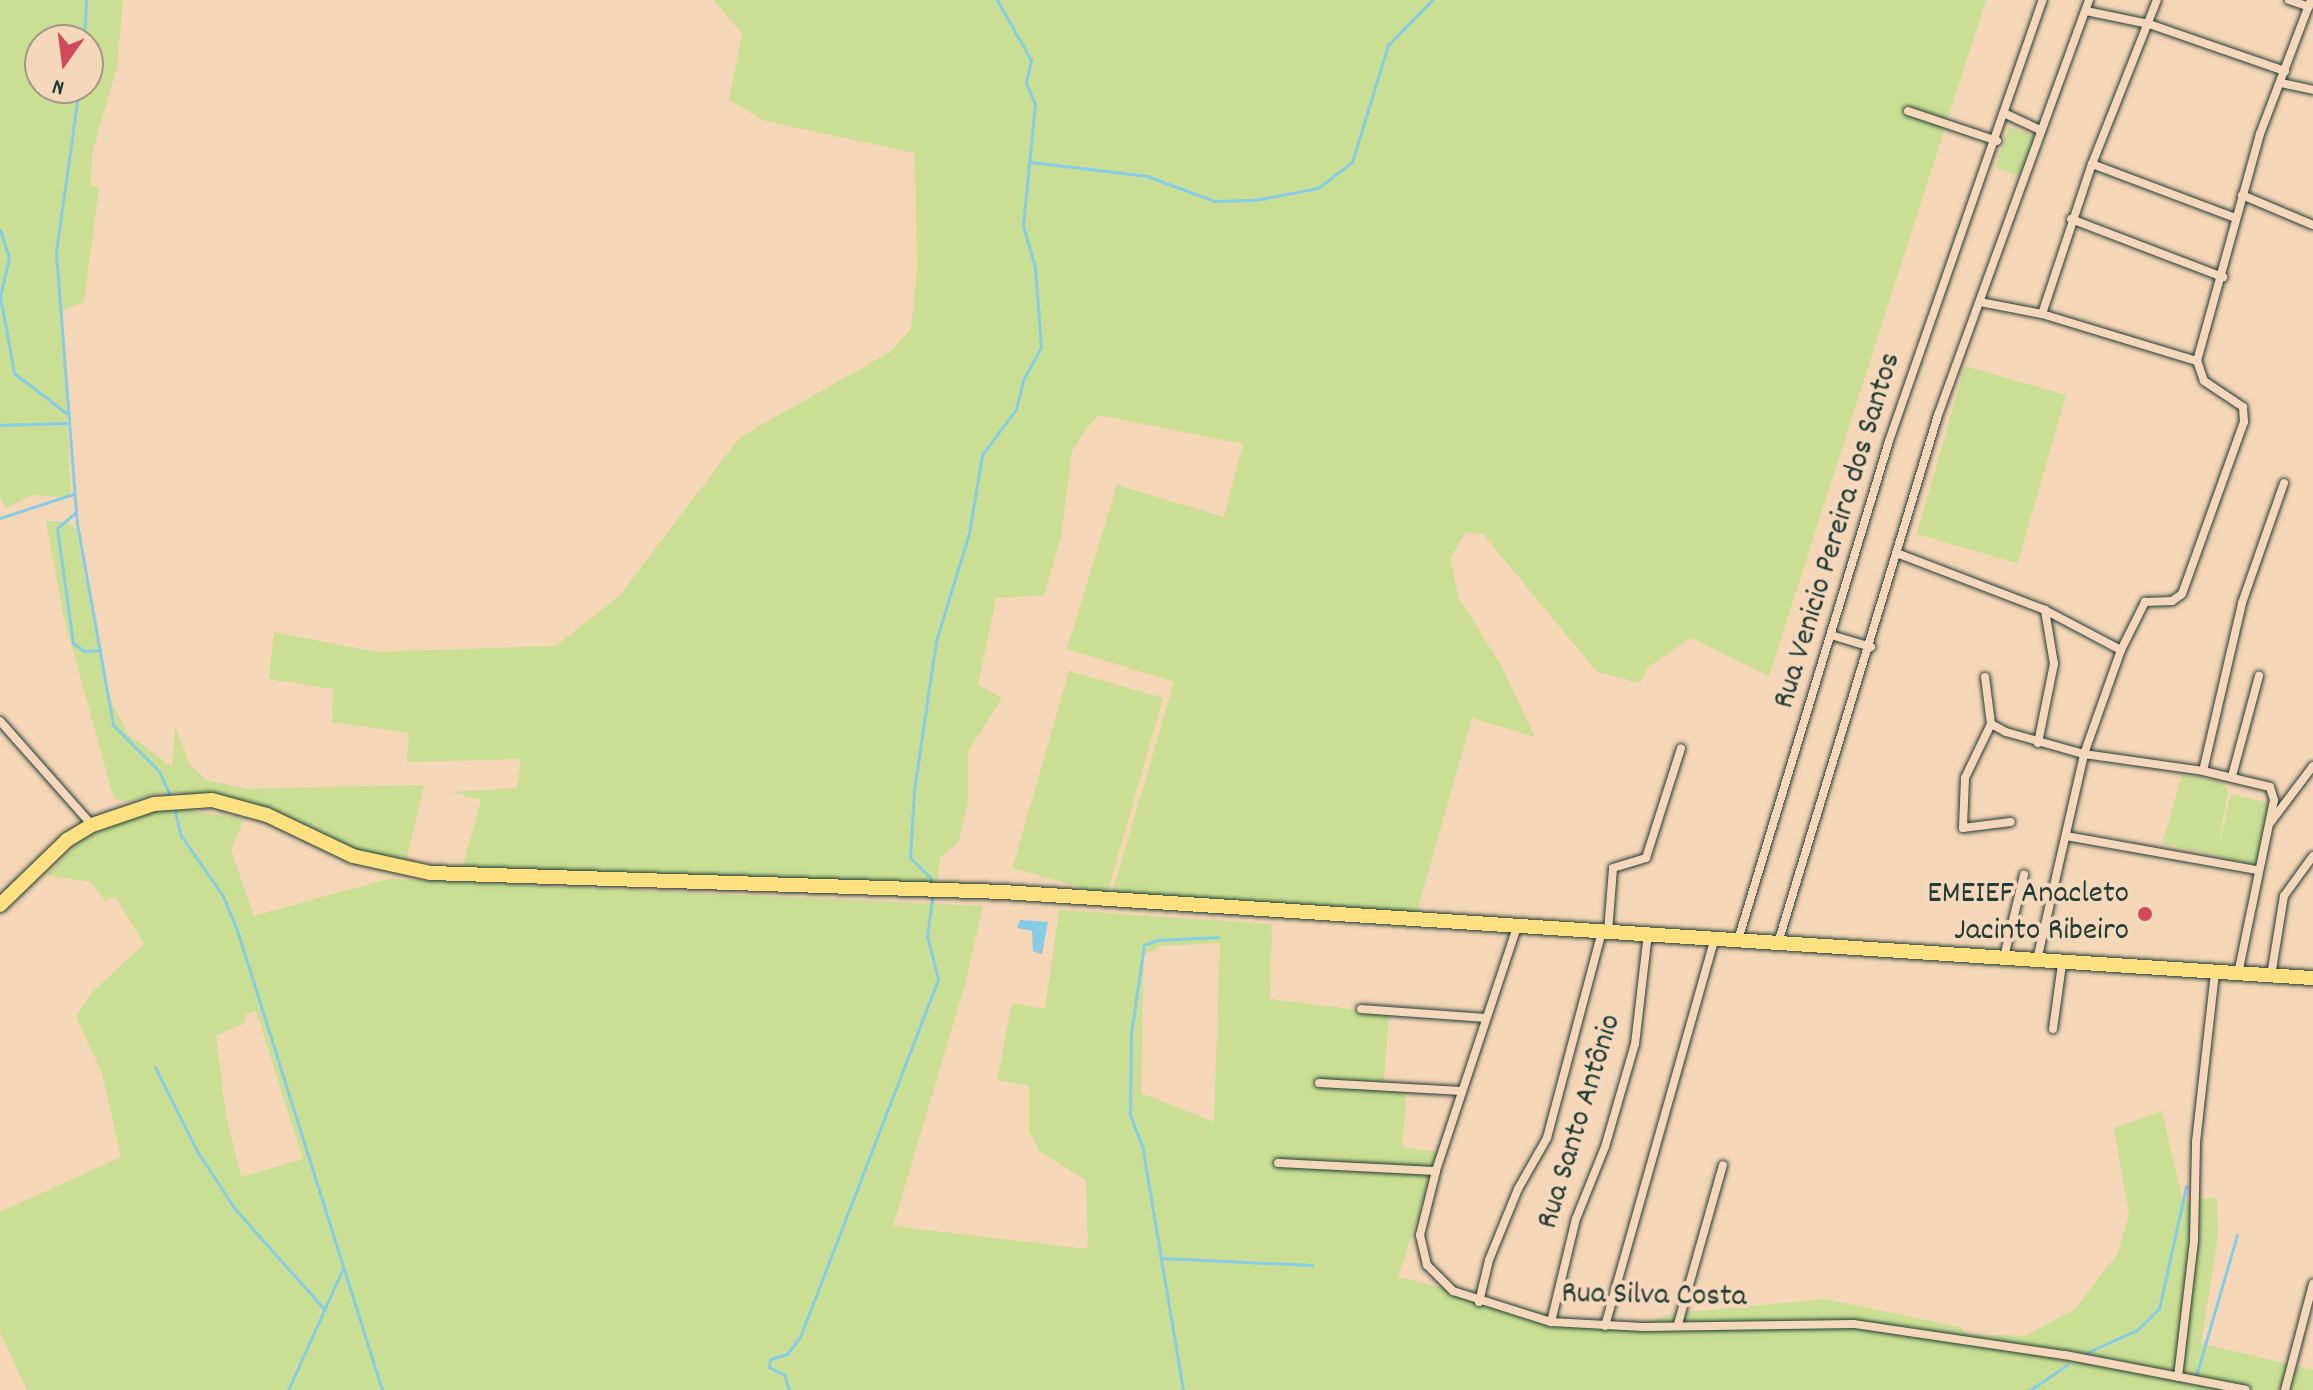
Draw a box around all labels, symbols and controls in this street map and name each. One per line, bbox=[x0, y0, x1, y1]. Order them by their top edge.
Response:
north arrow bbox=[24, 24, 104, 104]
text: N bbox=[50, 69, 68, 102]
street label: Rua Venicio Pereira dos Santos bbox=[1767, 348, 1911, 714]
place label: EMEIEF Anacleto Jacinto Ribeiro bbox=[1927, 877, 2129, 952]
marker: EMEIEF Anacleto Jacinto Ribeiro bbox=[2136, 905, 2154, 923]
street label: Rua Santo Antônio bbox=[1530, 1010, 1632, 1234]
street label: Rua Silva Costa bbox=[1561, 1276, 1747, 1318]

